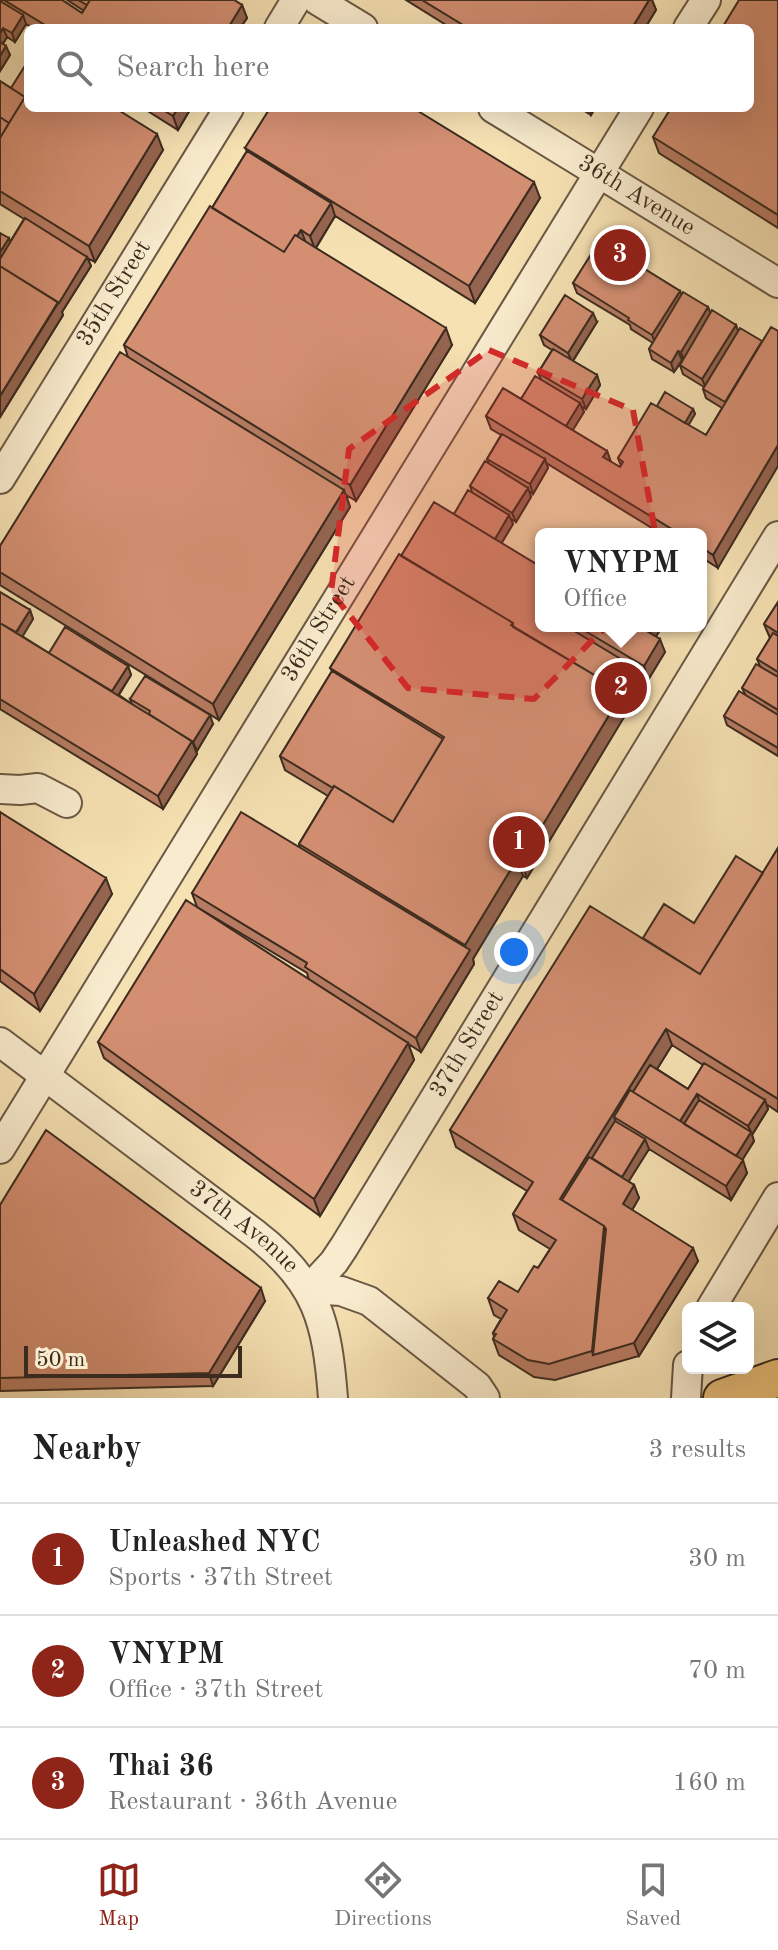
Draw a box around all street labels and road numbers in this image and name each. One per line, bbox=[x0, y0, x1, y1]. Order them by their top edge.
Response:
street label: 36th Avenue bbox=[574, 151, 699, 241]
street label: 35th Street bbox=[73, 236, 156, 351]
street label: 36th Street bbox=[278, 572, 361, 686]
street label: 37th Street bbox=[426, 987, 509, 1102]
street label: 37th Avenue bbox=[184, 1177, 303, 1278]

